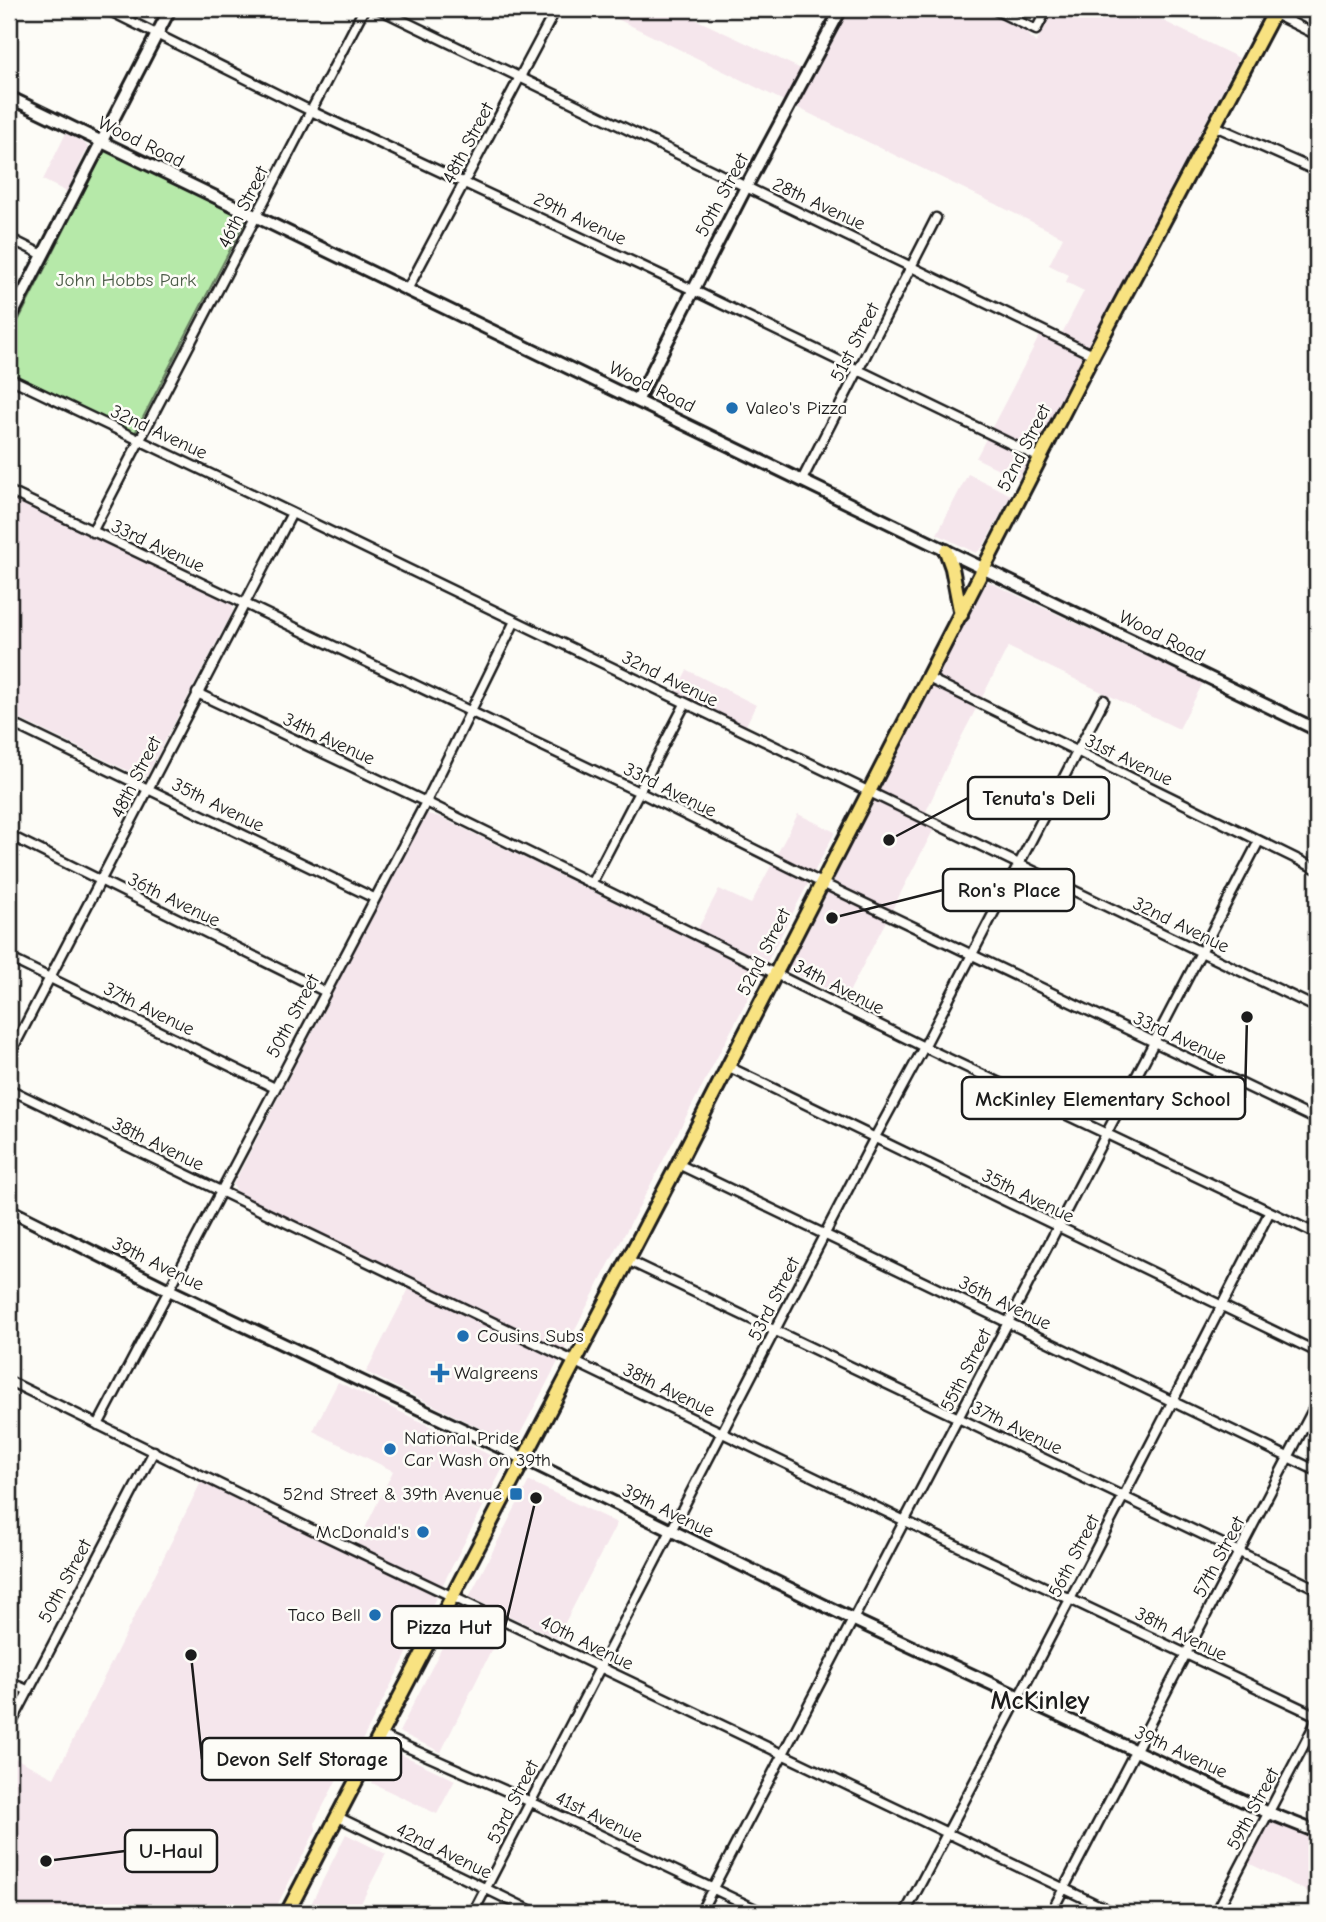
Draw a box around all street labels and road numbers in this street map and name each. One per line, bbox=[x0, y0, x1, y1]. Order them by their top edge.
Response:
street label: 48th Street bbox=[438, 98, 499, 187]
street label: Wood Road bbox=[94, 112, 188, 172]
street label: 50th Street bbox=[691, 149, 753, 241]
street label: 46th Street bbox=[213, 162, 273, 252]
street label: 28th Avenue bbox=[769, 173, 869, 235]
street label: 29th Avenue bbox=[530, 188, 630, 250]
street label: 51st Street bbox=[826, 299, 884, 385]
street label: Wood Road bbox=[605, 357, 699, 417]
street label: 32nd Avenue bbox=[107, 400, 211, 464]
street label: 52nd Street bbox=[993, 400, 1056, 495]
street label: 33rd Avenue bbox=[108, 515, 208, 577]
street label: Wood Road bbox=[1115, 606, 1209, 666]
street label: 32nd Avenue bbox=[618, 646, 722, 712]
street label: 34th Avenue bbox=[280, 708, 378, 770]
street label: 31st Avenue bbox=[1082, 729, 1176, 791]
street label: 48th Street bbox=[106, 732, 166, 821]
street label: 33rd Avenue bbox=[620, 758, 720, 822]
street label: 35th Avenue bbox=[168, 773, 268, 837]
street label: 36th Avenue bbox=[124, 868, 224, 932]
street label: 32nd Avenue bbox=[1129, 892, 1233, 958]
street label: 52nd Street bbox=[733, 904, 796, 999]
street label: 34th Avenue bbox=[790, 955, 888, 1019]
street label: 50th Street bbox=[262, 970, 324, 1062]
street label: 37th Avenue bbox=[100, 978, 198, 1040]
street label: 33rd Avenue bbox=[1130, 1007, 1230, 1069]
street label: 38th Avenue bbox=[109, 1112, 207, 1176]
street label: 35th Avenue bbox=[978, 1164, 1078, 1228]
street label: 39th Avenue bbox=[108, 1232, 208, 1296]
street label: 53rd Street bbox=[744, 1253, 805, 1344]
street label: 36th Avenue bbox=[955, 1271, 1055, 1335]
street label: 55th Street bbox=[936, 1324, 997, 1415]
street label: 38th Avenue bbox=[620, 1358, 718, 1422]
street label: 37th Avenue bbox=[968, 1397, 1066, 1459]
street label: 39th Avenue bbox=[618, 1479, 718, 1543]
street label: 56th Street bbox=[1044, 1510, 1105, 1601]
street label: 57th Street bbox=[1188, 1512, 1250, 1601]
street label: 50th Street bbox=[34, 1535, 96, 1627]
street label: 38th Avenue bbox=[1132, 1602, 1230, 1666]
street label: 40th Avenue bbox=[537, 1611, 637, 1675]
street label: 39th Avenue bbox=[1131, 1721, 1231, 1783]
street label: 53rd Street bbox=[483, 1756, 544, 1847]
street label: 59th Street bbox=[1222, 1764, 1284, 1854]
street label: 41st Avenue bbox=[552, 1786, 646, 1848]
street label: 42nd Avenue bbox=[392, 1818, 496, 1884]

